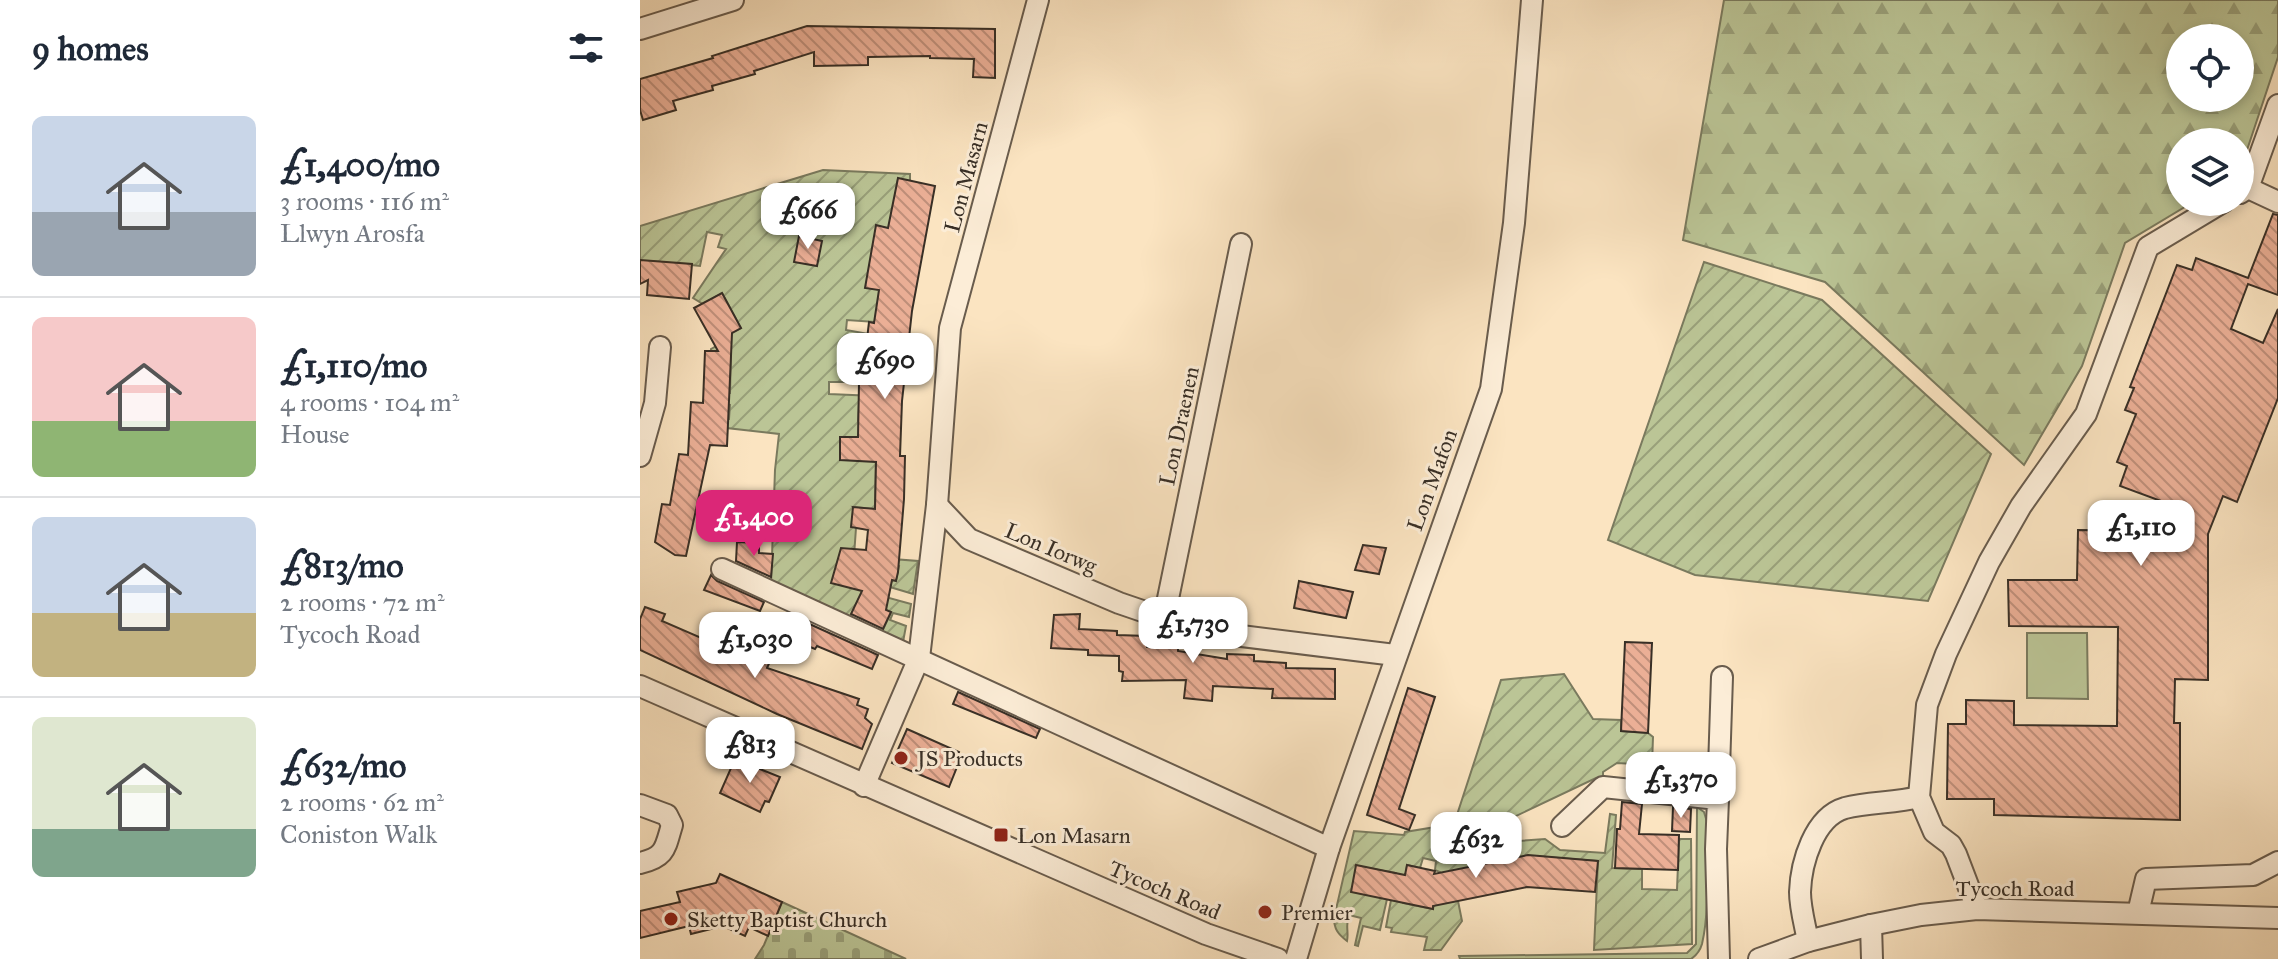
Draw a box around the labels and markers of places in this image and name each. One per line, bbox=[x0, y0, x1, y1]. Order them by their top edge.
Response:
pin: £666 bbox=[761, 183, 855, 251]
pin: £690 bbox=[838, 333, 932, 401]
pin: £1,400 bbox=[689, 490, 819, 558]
pin: £1,110 bbox=[2076, 500, 2206, 568]
pin: £1,730 bbox=[1128, 597, 1258, 665]
pin: £1,030 bbox=[690, 612, 820, 680]
pin: £813 bbox=[703, 717, 797, 785]
place label: JS Products bbox=[915, 745, 1023, 772]
marker: JS Products bbox=[892, 749, 910, 767]
pin: £1,370 bbox=[1616, 752, 1746, 820]
pin: £632 bbox=[1429, 812, 1523, 880]
place label: Lon Masarn bbox=[1017, 822, 1131, 849]
marker: Lon Masarn bbox=[992, 826, 1010, 844]
place label: Premier bbox=[1281, 899, 1353, 926]
marker: Premier bbox=[1256, 903, 1274, 921]
place label: Sketty Baptist Church bbox=[687, 906, 887, 933]
marker: Sketty Baptist Church bbox=[662, 910, 680, 928]

